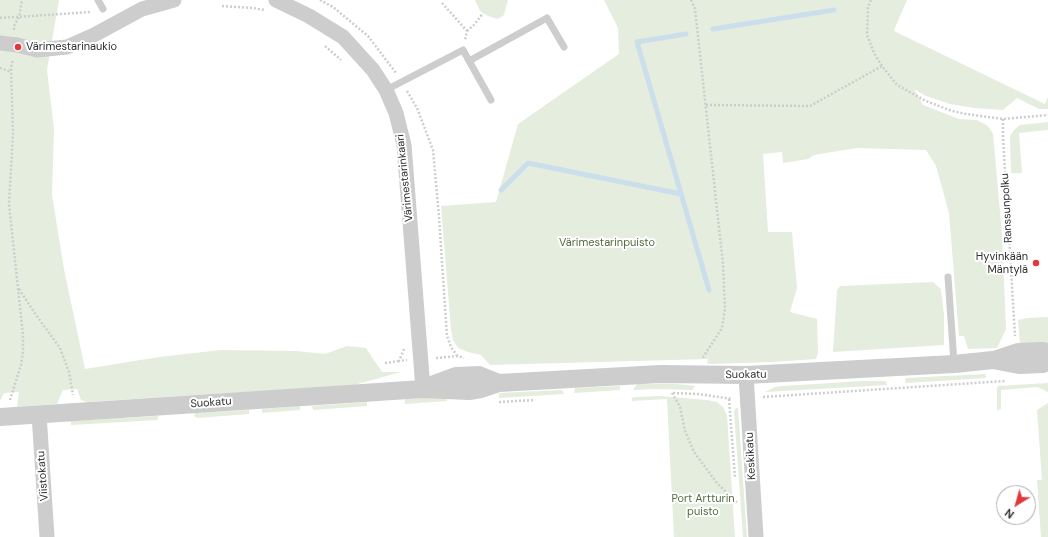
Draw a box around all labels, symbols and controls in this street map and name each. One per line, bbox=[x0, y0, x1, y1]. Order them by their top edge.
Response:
place label: Värimestarinaukio bbox=[26, 40, 117, 54]
marker: Värimestarinaukio bbox=[13, 42, 23, 52]
street label: Värimestarinkaari bbox=[394, 133, 416, 223]
street label: Ranssunpolku bbox=[999, 173, 1015, 243]
park label: Värimestarinpuisto bbox=[559, 236, 655, 250]
place label: Hyvinkään Mäntylä bbox=[976, 250, 1028, 276]
marker: Hyvinkään Mäntylä bbox=[1031, 258, 1041, 268]
street label: Suokatu bbox=[725, 368, 767, 382]
street label: Suokatu bbox=[190, 395, 232, 411]
street label: Keskikatu bbox=[743, 432, 759, 480]
street label: Viistokatu bbox=[35, 450, 51, 502]
north arrow bbox=[996, 485, 1036, 525]
park label: Port Artturin puisto bbox=[671, 492, 735, 518]
text: N bbox=[1002, 506, 1017, 522]

